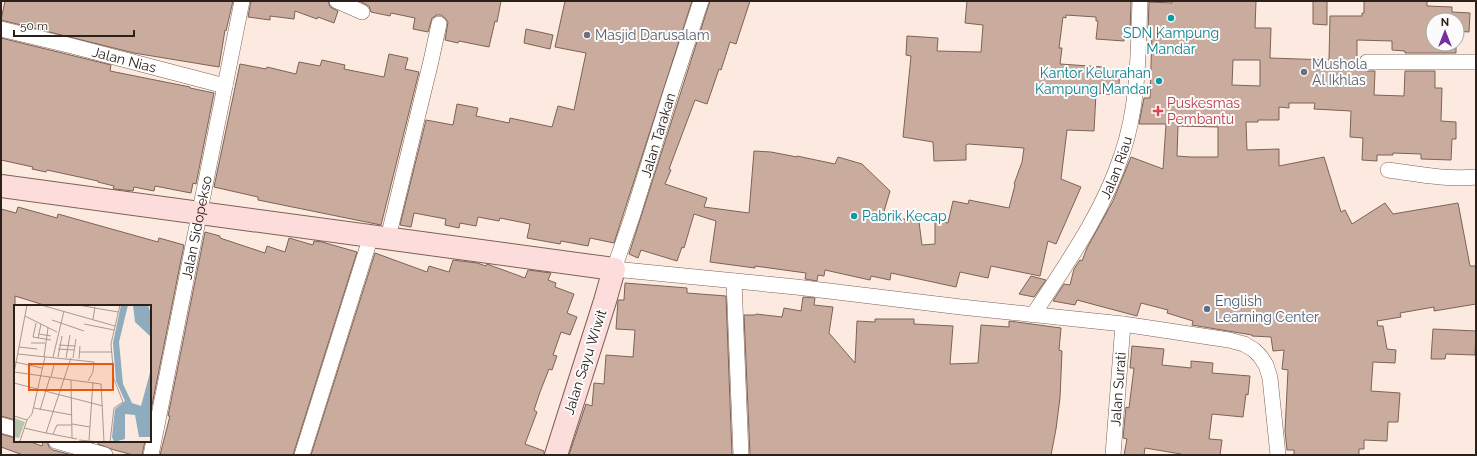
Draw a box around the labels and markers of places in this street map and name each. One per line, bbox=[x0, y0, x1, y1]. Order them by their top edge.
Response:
marker: SDN Kampung Mandar bbox=[1166, 13, 1176, 23]
place label: SDN Kampung Mandar bbox=[1123, 25, 1219, 57]
place label: Masjid Darusalam bbox=[595, 27, 710, 43]
marker: Masjid Darusalam bbox=[582, 30, 592, 40]
place label: Mushola Al Ikhlas bbox=[1312, 56, 1367, 88]
place label: Kantor Kelurahan Kampung Mandar bbox=[1035, 65, 1151, 97]
marker: Mushola Al Ikhlas bbox=[1299, 67, 1309, 77]
marker: Kantor Kelurahan Kampung Mandar bbox=[1154, 76, 1164, 86]
place label: Puskesmas Pembantu bbox=[1167, 95, 1240, 127]
marker: Puskesmas Pembantu bbox=[1152, 105, 1164, 117]
place label: Pabrik Kecap bbox=[862, 208, 947, 224]
marker: Pabrik Kecap bbox=[849, 211, 859, 221]
place label: English Learning Center bbox=[1215, 293, 1319, 325]
marker: English Learning Center bbox=[1202, 304, 1212, 314]

